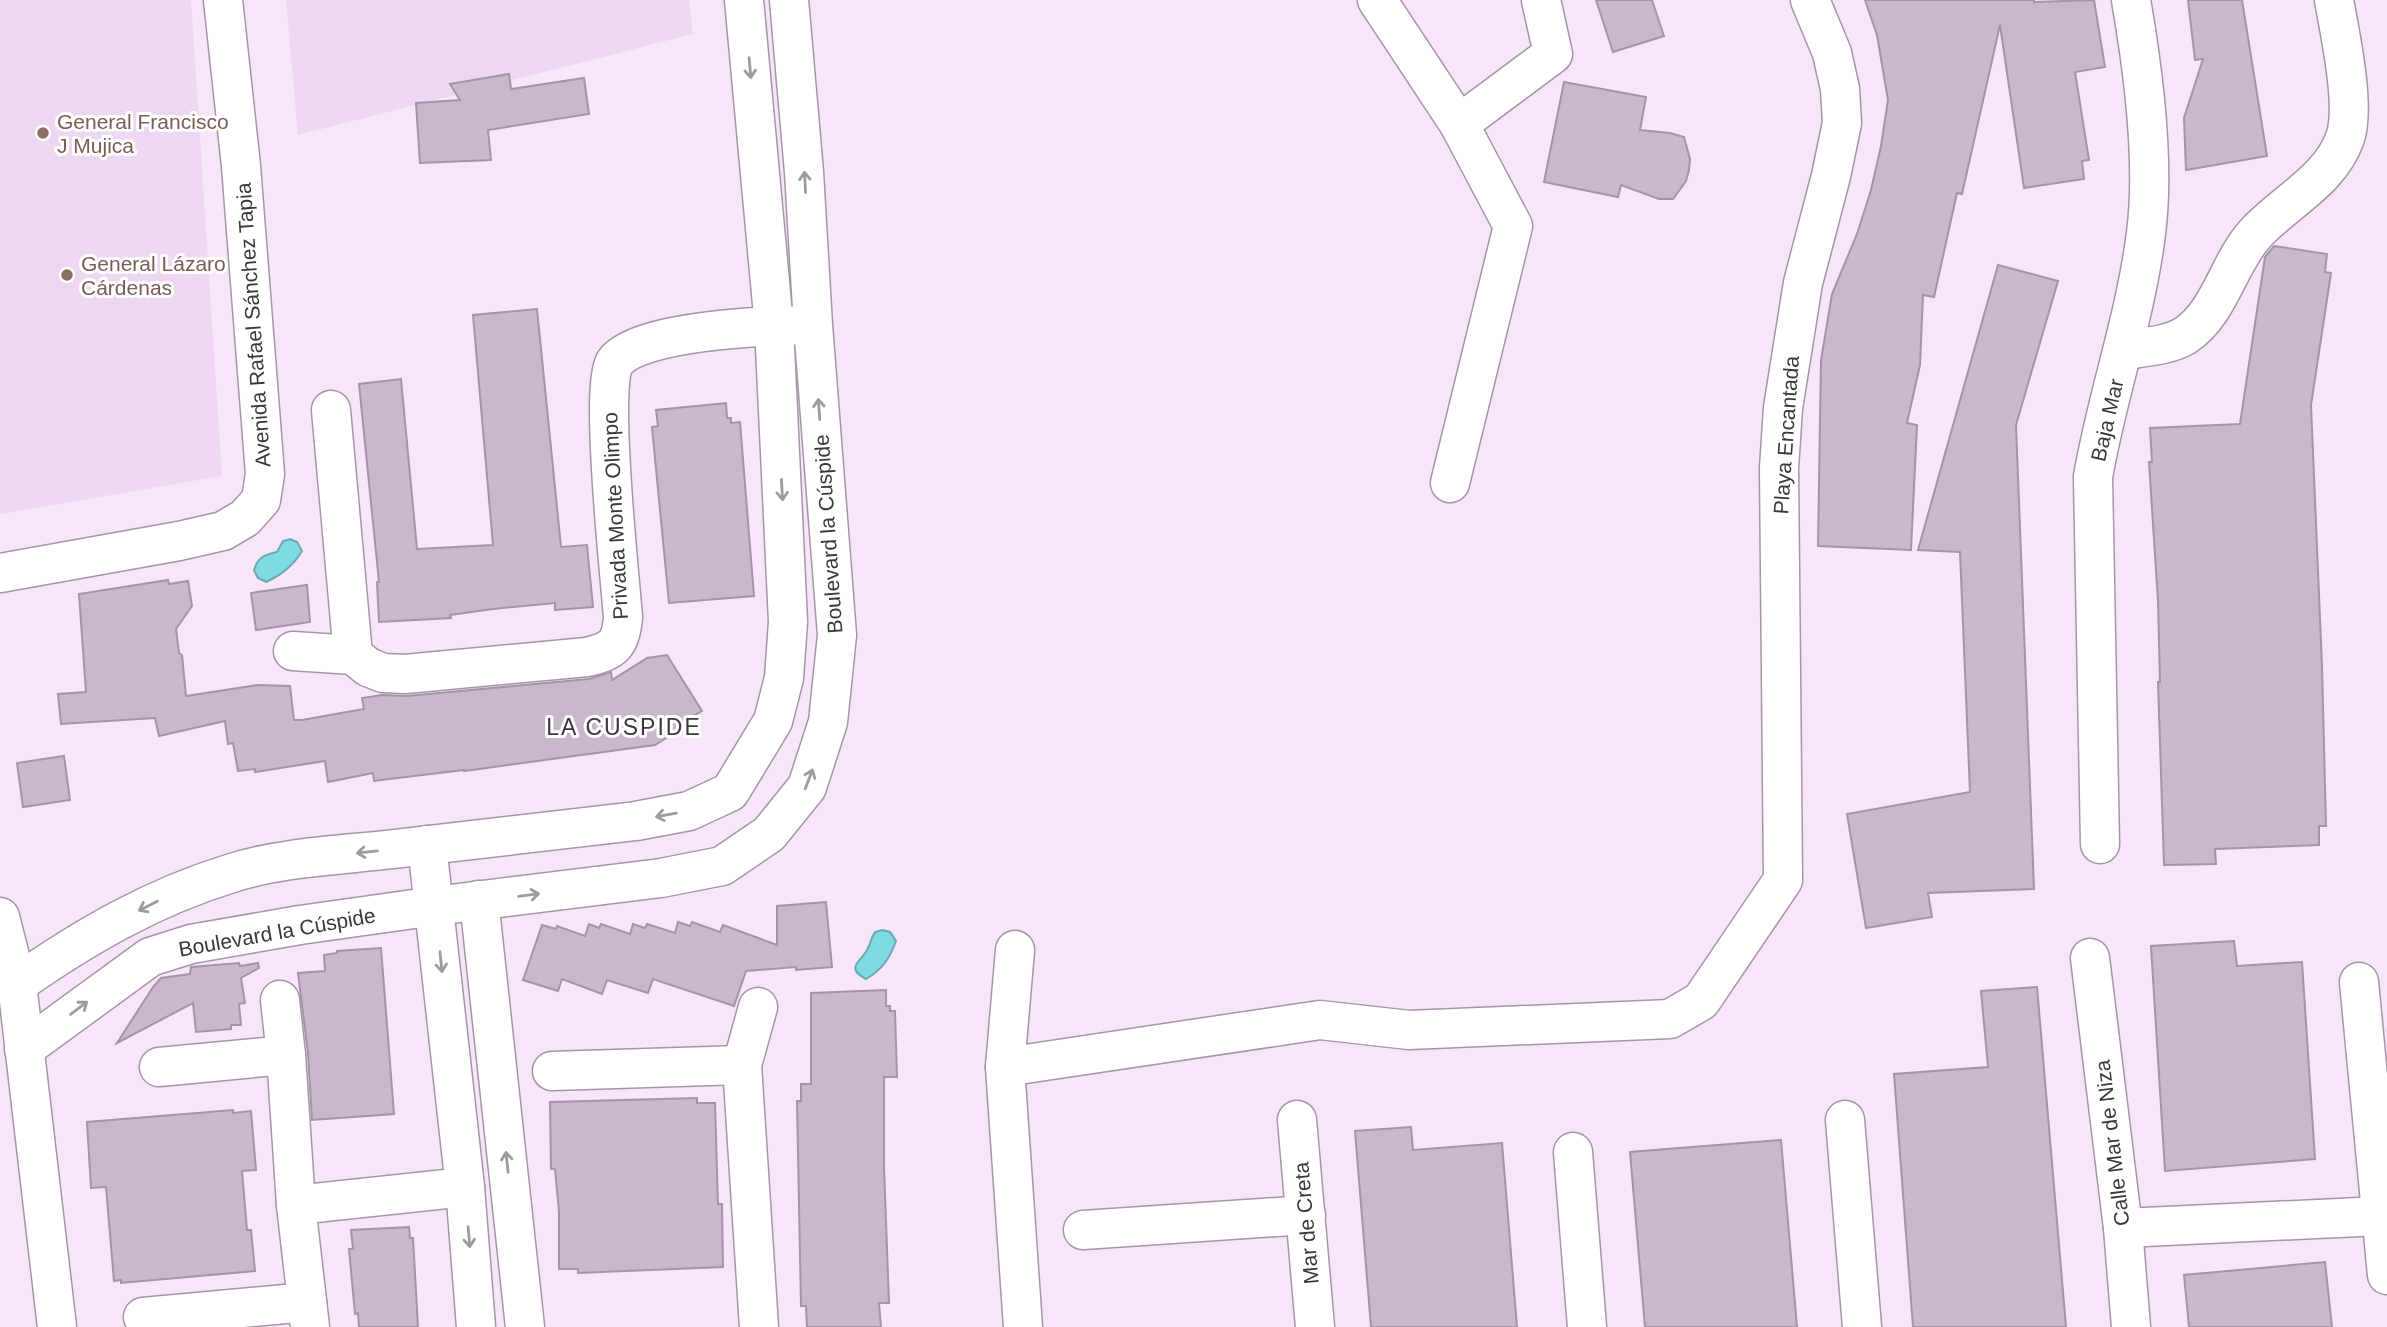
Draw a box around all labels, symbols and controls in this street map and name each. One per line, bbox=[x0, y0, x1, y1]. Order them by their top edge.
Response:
one-way arrow bbox=[744, 56, 757, 79]
place label: General Francisco J Mujica bbox=[57, 110, 229, 157]
marker: General Francisco J Mujica bbox=[35, 125, 51, 141]
one-way arrow bbox=[798, 170, 811, 193]
street label: Avenida Rafael Sánchez Tapia bbox=[232, 182, 274, 468]
place label: General Lázaro Cárdenas bbox=[81, 252, 226, 299]
marker: General Lázaro Cárdenas bbox=[59, 267, 75, 283]
street label: Playa Encantada bbox=[1769, 355, 1803, 515]
street label: Baja Mar bbox=[2086, 376, 2128, 464]
one-way arrow bbox=[812, 398, 825, 420]
street label: Privada Monte Olimpo bbox=[598, 412, 632, 620]
street label: Boulevard la Cúspide bbox=[810, 434, 846, 634]
one-way arrow bbox=[775, 478, 788, 501]
district label: LA CUSPIDE bbox=[546, 714, 702, 740]
one-way arrow bbox=[803, 769, 816, 790]
one-way arrow bbox=[655, 809, 678, 822]
one-way arrow bbox=[357, 846, 379, 859]
one-way arrow bbox=[517, 888, 540, 901]
one-way arrow bbox=[138, 899, 159, 913]
street label: Boulevard la Cúspide bbox=[177, 903, 377, 961]
one-way arrow bbox=[434, 950, 447, 973]
one-way arrow bbox=[69, 1001, 88, 1016]
street label: Calle Mar de Niza bbox=[2090, 1058, 2134, 1227]
one-way arrow bbox=[500, 1151, 513, 1174]
street label: Mar de Creta bbox=[1289, 1161, 1323, 1285]
one-way arrow bbox=[463, 1225, 476, 1248]

